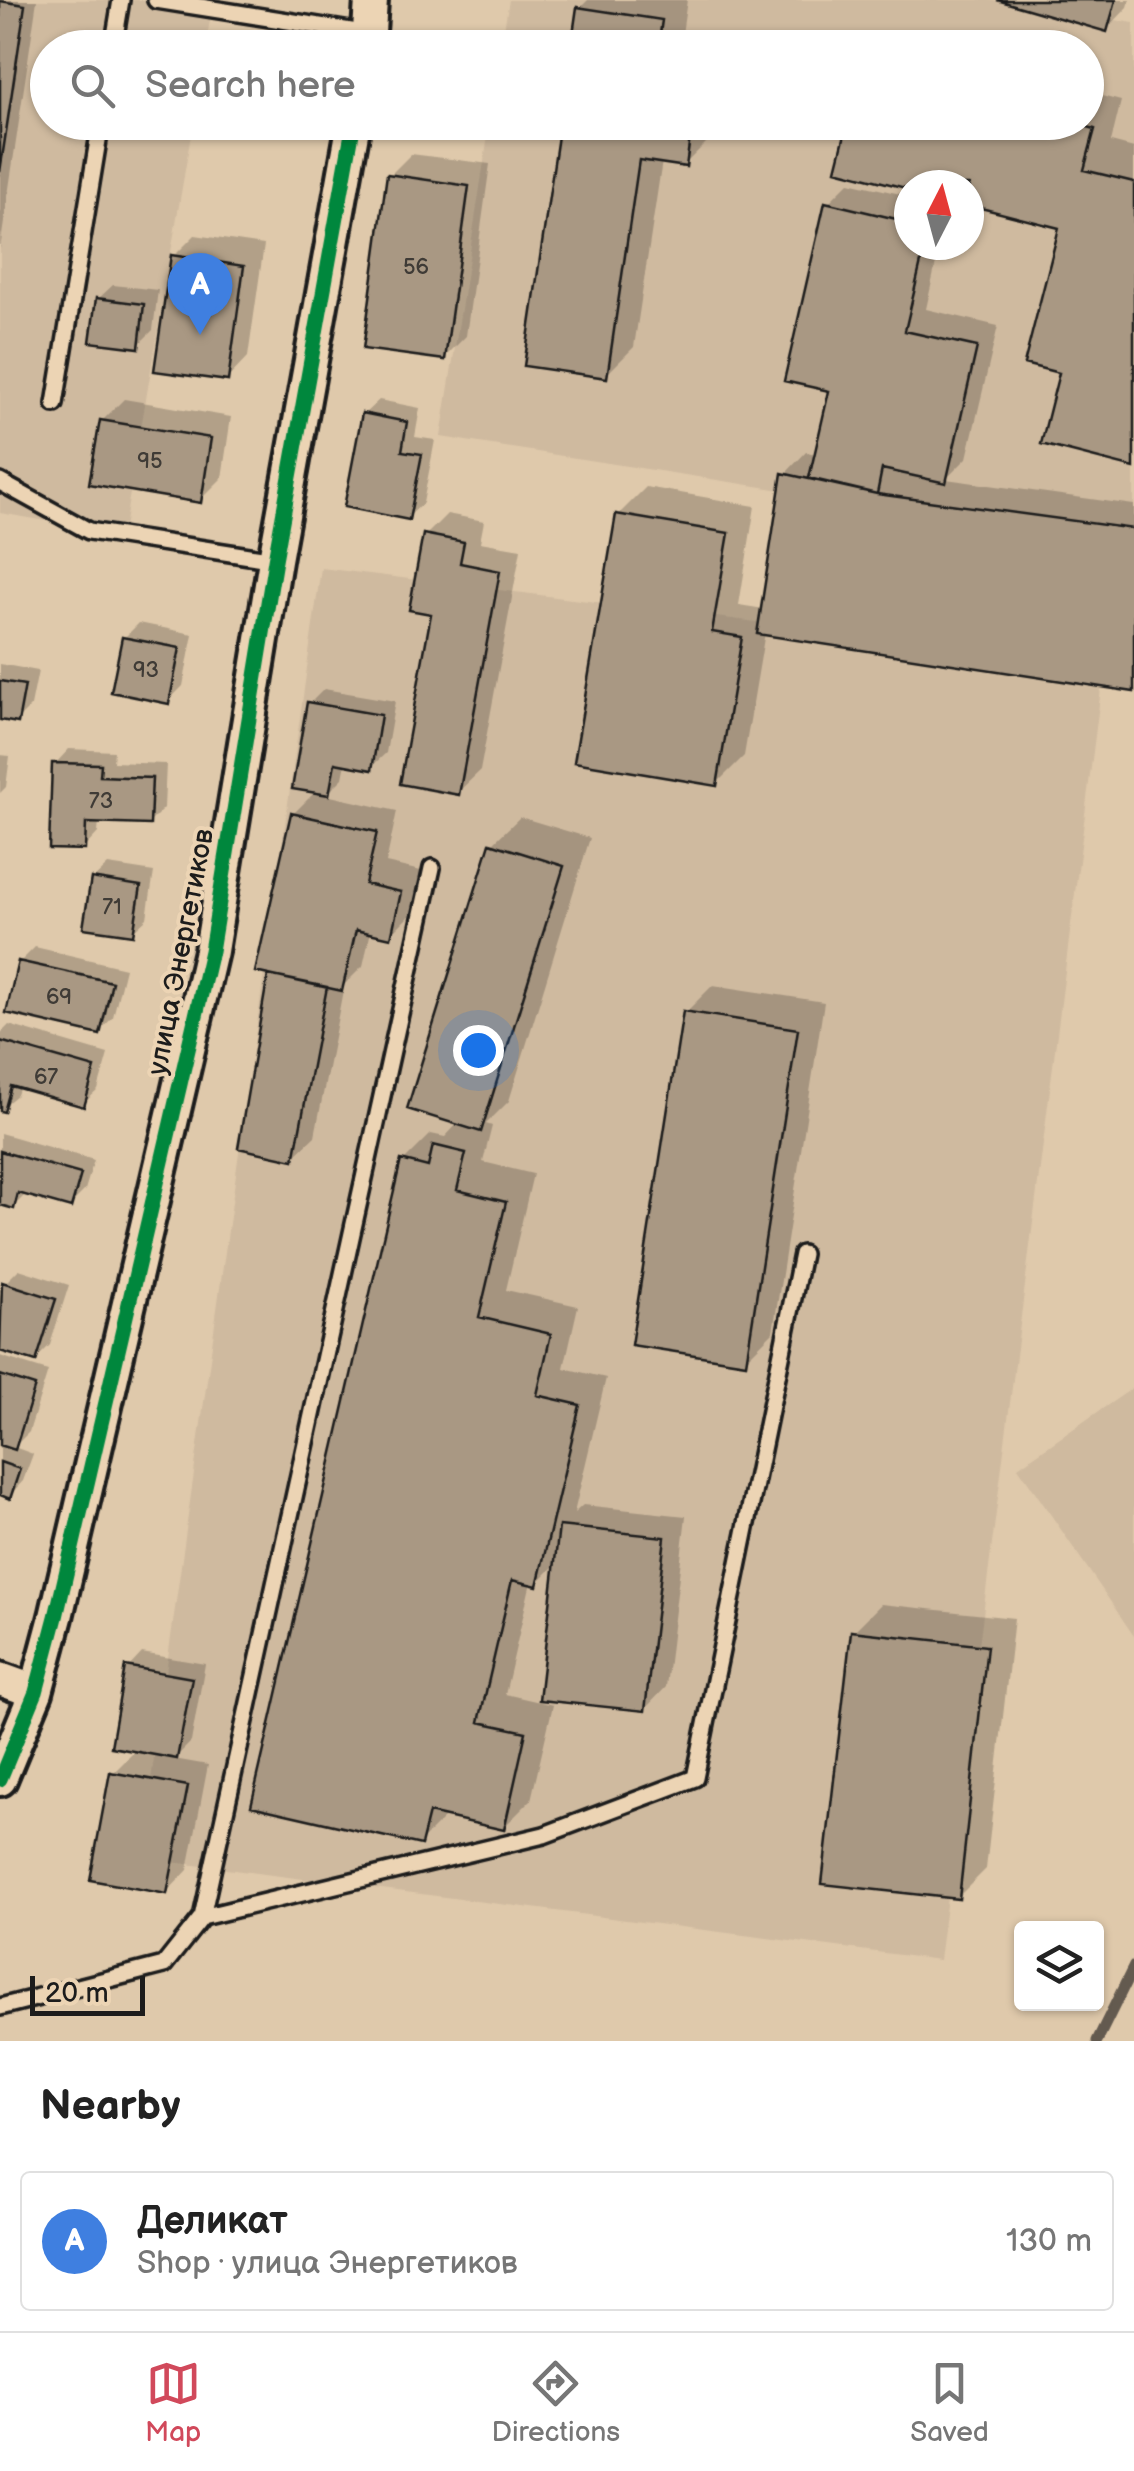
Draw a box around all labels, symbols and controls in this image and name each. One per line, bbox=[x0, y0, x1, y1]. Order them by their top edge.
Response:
search box bbox=[30, 30, 1104, 140]
icon: search bbox=[65, 58, 120, 113]
text: Search here bbox=[145, 63, 356, 108]
north arrow bbox=[894, 170, 984, 260]
pin: A bbox=[168, 252, 232, 335]
house number: 56 bbox=[403, 254, 429, 281]
house number: 95 bbox=[137, 448, 163, 475]
house number: 93 bbox=[133, 657, 159, 684]
house number: 73 bbox=[89, 788, 113, 815]
street label: улица Энергетиков bbox=[141, 826, 221, 1078]
house number: 71 bbox=[102, 894, 122, 921]
house number: 69 bbox=[46, 984, 72, 1011]
your location bbox=[453, 1025, 504, 1076]
house number: 67 bbox=[34, 1064, 58, 1091]
map controls bbox=[1014, 1921, 1104, 2011]
button: layers bbox=[1014, 1921, 1104, 2011]
scale bar bbox=[30, 1971, 145, 2016]
text: 20 m bbox=[45, 1977, 109, 2010]
text: Nearby bbox=[40, 2081, 180, 2132]
text: Деликат bbox=[137, 2199, 288, 2244]
text: A bbox=[65, 2222, 84, 2261]
text: 130 m bbox=[1006, 2222, 1092, 2261]
text: Shop · улица Энергетиков bbox=[137, 2244, 518, 2283]
tab: Map bbox=[145, 2356, 201, 2449]
tab: Directions bbox=[491, 2356, 620, 2449]
tab: Saved bbox=[910, 2356, 989, 2449]

